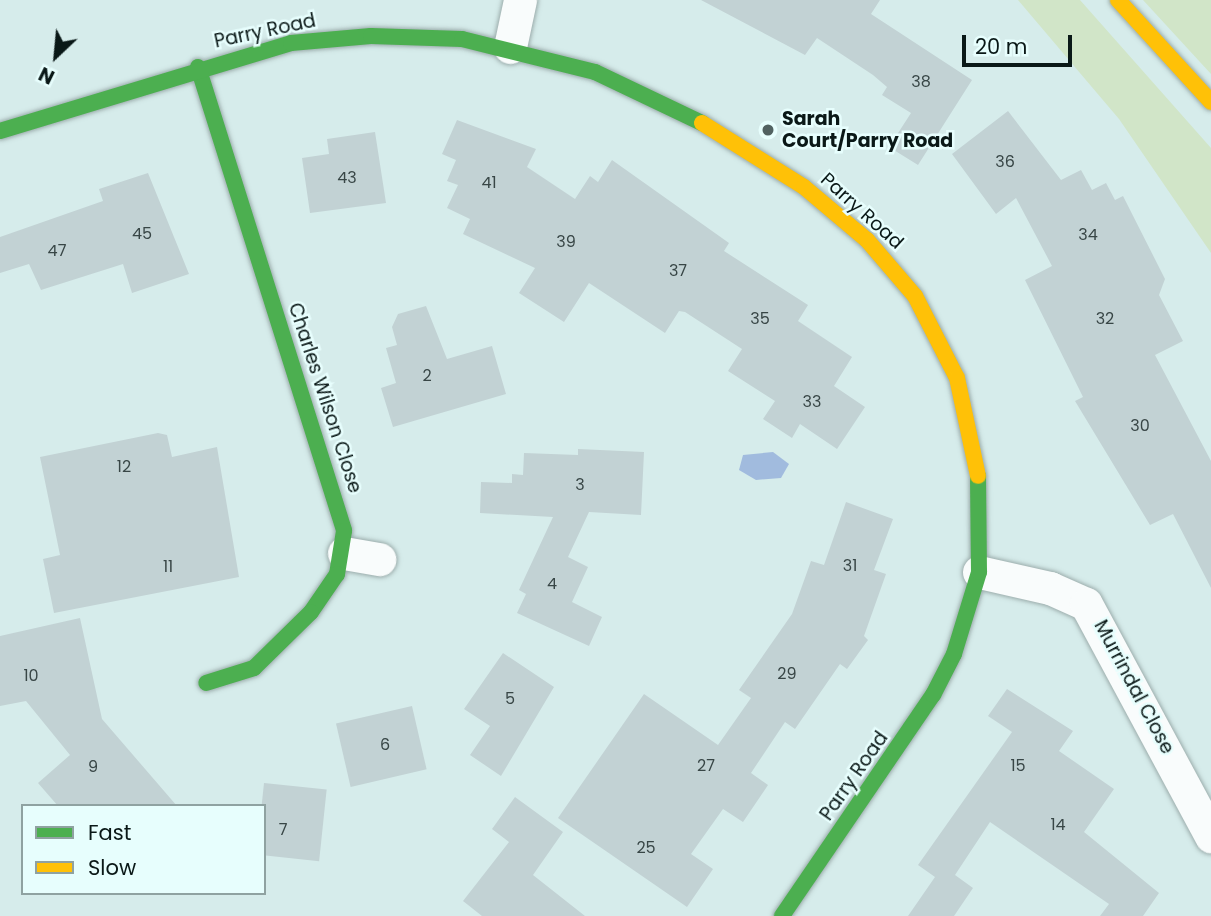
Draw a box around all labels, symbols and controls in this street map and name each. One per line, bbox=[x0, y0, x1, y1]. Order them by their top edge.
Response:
street label: Parry Road bbox=[212, 9, 318, 53]
north arrow bbox=[21, 21, 91, 91]
scale bar bbox=[966, 21, 1076, 65]
text: 20 m bbox=[975, 32, 1028, 61]
text: N bbox=[34, 60, 59, 91]
house number: 38 bbox=[911, 72, 931, 92]
place label: Sarah Court/Parry Road bbox=[782, 108, 953, 152]
marker: Sarah Court/Parry Road bbox=[760, 122, 776, 138]
house number: 36 bbox=[995, 152, 1015, 172]
house number: 43 bbox=[337, 168, 357, 188]
street label: Parry Road bbox=[816, 168, 908, 254]
house number: 41 bbox=[481, 173, 497, 193]
house number: 45 bbox=[132, 224, 152, 244]
house number: 34 bbox=[1078, 225, 1098, 245]
house number: 39 bbox=[556, 232, 576, 252]
house number: 47 bbox=[48, 241, 66, 261]
house number: 37 bbox=[669, 261, 687, 281]
street label: Charles Wilson Close bbox=[283, 300, 367, 496]
house number: 35 bbox=[750, 309, 770, 329]
house number: 32 bbox=[1096, 309, 1114, 329]
house number: 2 bbox=[422, 366, 432, 386]
house number: 33 bbox=[803, 392, 821, 412]
house number: 30 bbox=[1130, 416, 1150, 436]
house number: 12 bbox=[117, 457, 131, 477]
house number: 3 bbox=[575, 475, 585, 495]
house number: 31 bbox=[843, 556, 857, 576]
house number: 11 bbox=[163, 557, 173, 577]
house number: 4 bbox=[547, 574, 557, 594]
street label: Murrindal Close bbox=[1089, 616, 1179, 758]
house number: 29 bbox=[777, 664, 797, 684]
house number: 10 bbox=[23, 666, 39, 686]
house number: 5 bbox=[505, 689, 515, 709]
street label: Parry Road bbox=[815, 727, 893, 825]
house number: 6 bbox=[380, 735, 390, 755]
house number: 27 bbox=[697, 756, 715, 776]
house number: 15 bbox=[1010, 756, 1026, 776]
house number: 9 bbox=[88, 757, 98, 777]
legend bbox=[21, 804, 266, 895]
house number: 14 bbox=[1050, 815, 1066, 835]
text: Fast bbox=[88, 818, 131, 847]
house number: 7 bbox=[279, 820, 287, 840]
house number: 25 bbox=[636, 838, 656, 858]
text: Slow bbox=[88, 853, 136, 882]

